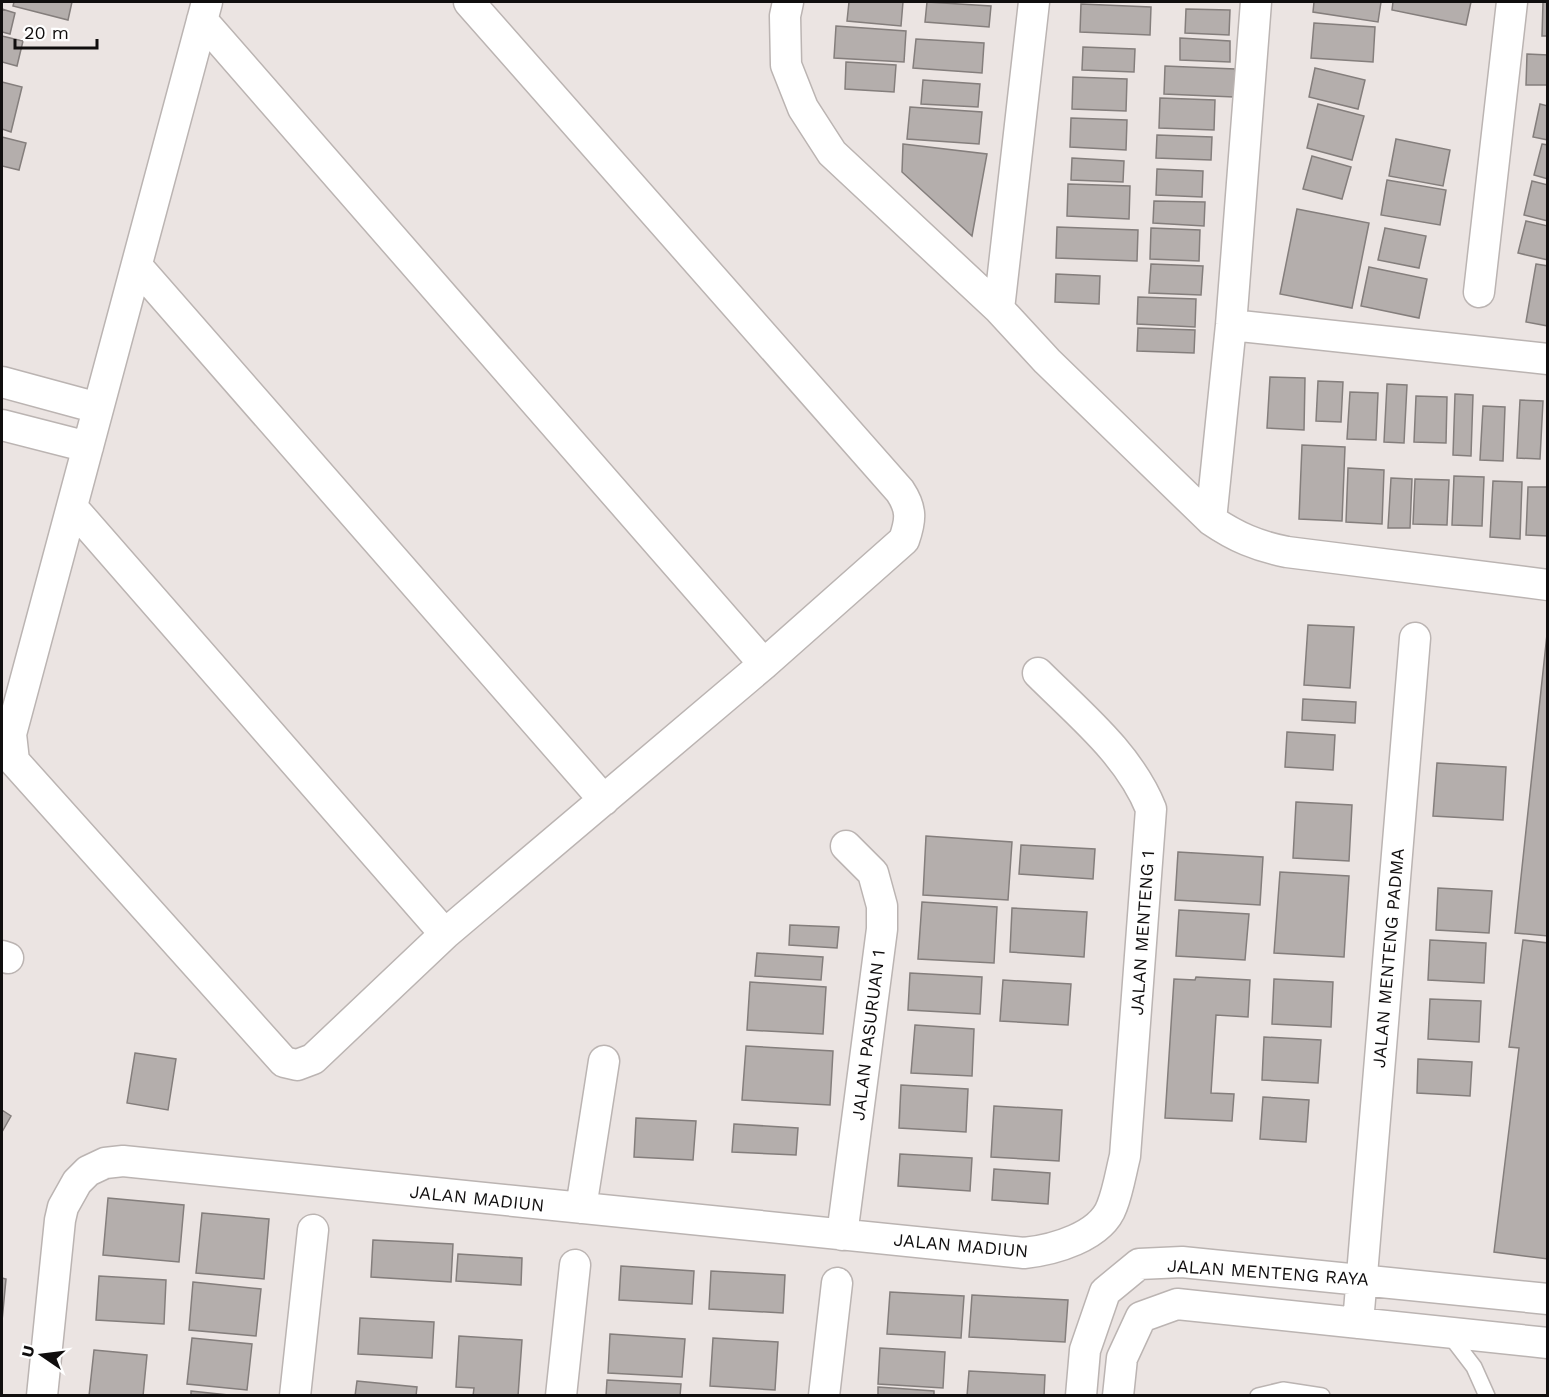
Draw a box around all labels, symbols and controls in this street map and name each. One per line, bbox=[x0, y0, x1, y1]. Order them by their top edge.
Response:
scale bar bbox=[15, 12, 98, 50]
text: 20 m bbox=[24, 22, 69, 43]
street label: JALAN MENTENG PADMA bbox=[1368, 847, 1408, 1069]
street label: JALAN MENTENG 1 bbox=[1126, 850, 1158, 1016]
street label: JALAN PASURUAN 1 bbox=[847, 948, 889, 1122]
street label: JALAN MADIUN bbox=[409, 1180, 545, 1216]
street label: JALAN MADIUN bbox=[893, 1229, 1029, 1261]
street label: JALAN MENTENG RAYA bbox=[1166, 1254, 1370, 1290]
north arrow bbox=[12, 1325, 72, 1385]
text: U bbox=[17, 1344, 39, 1359]

